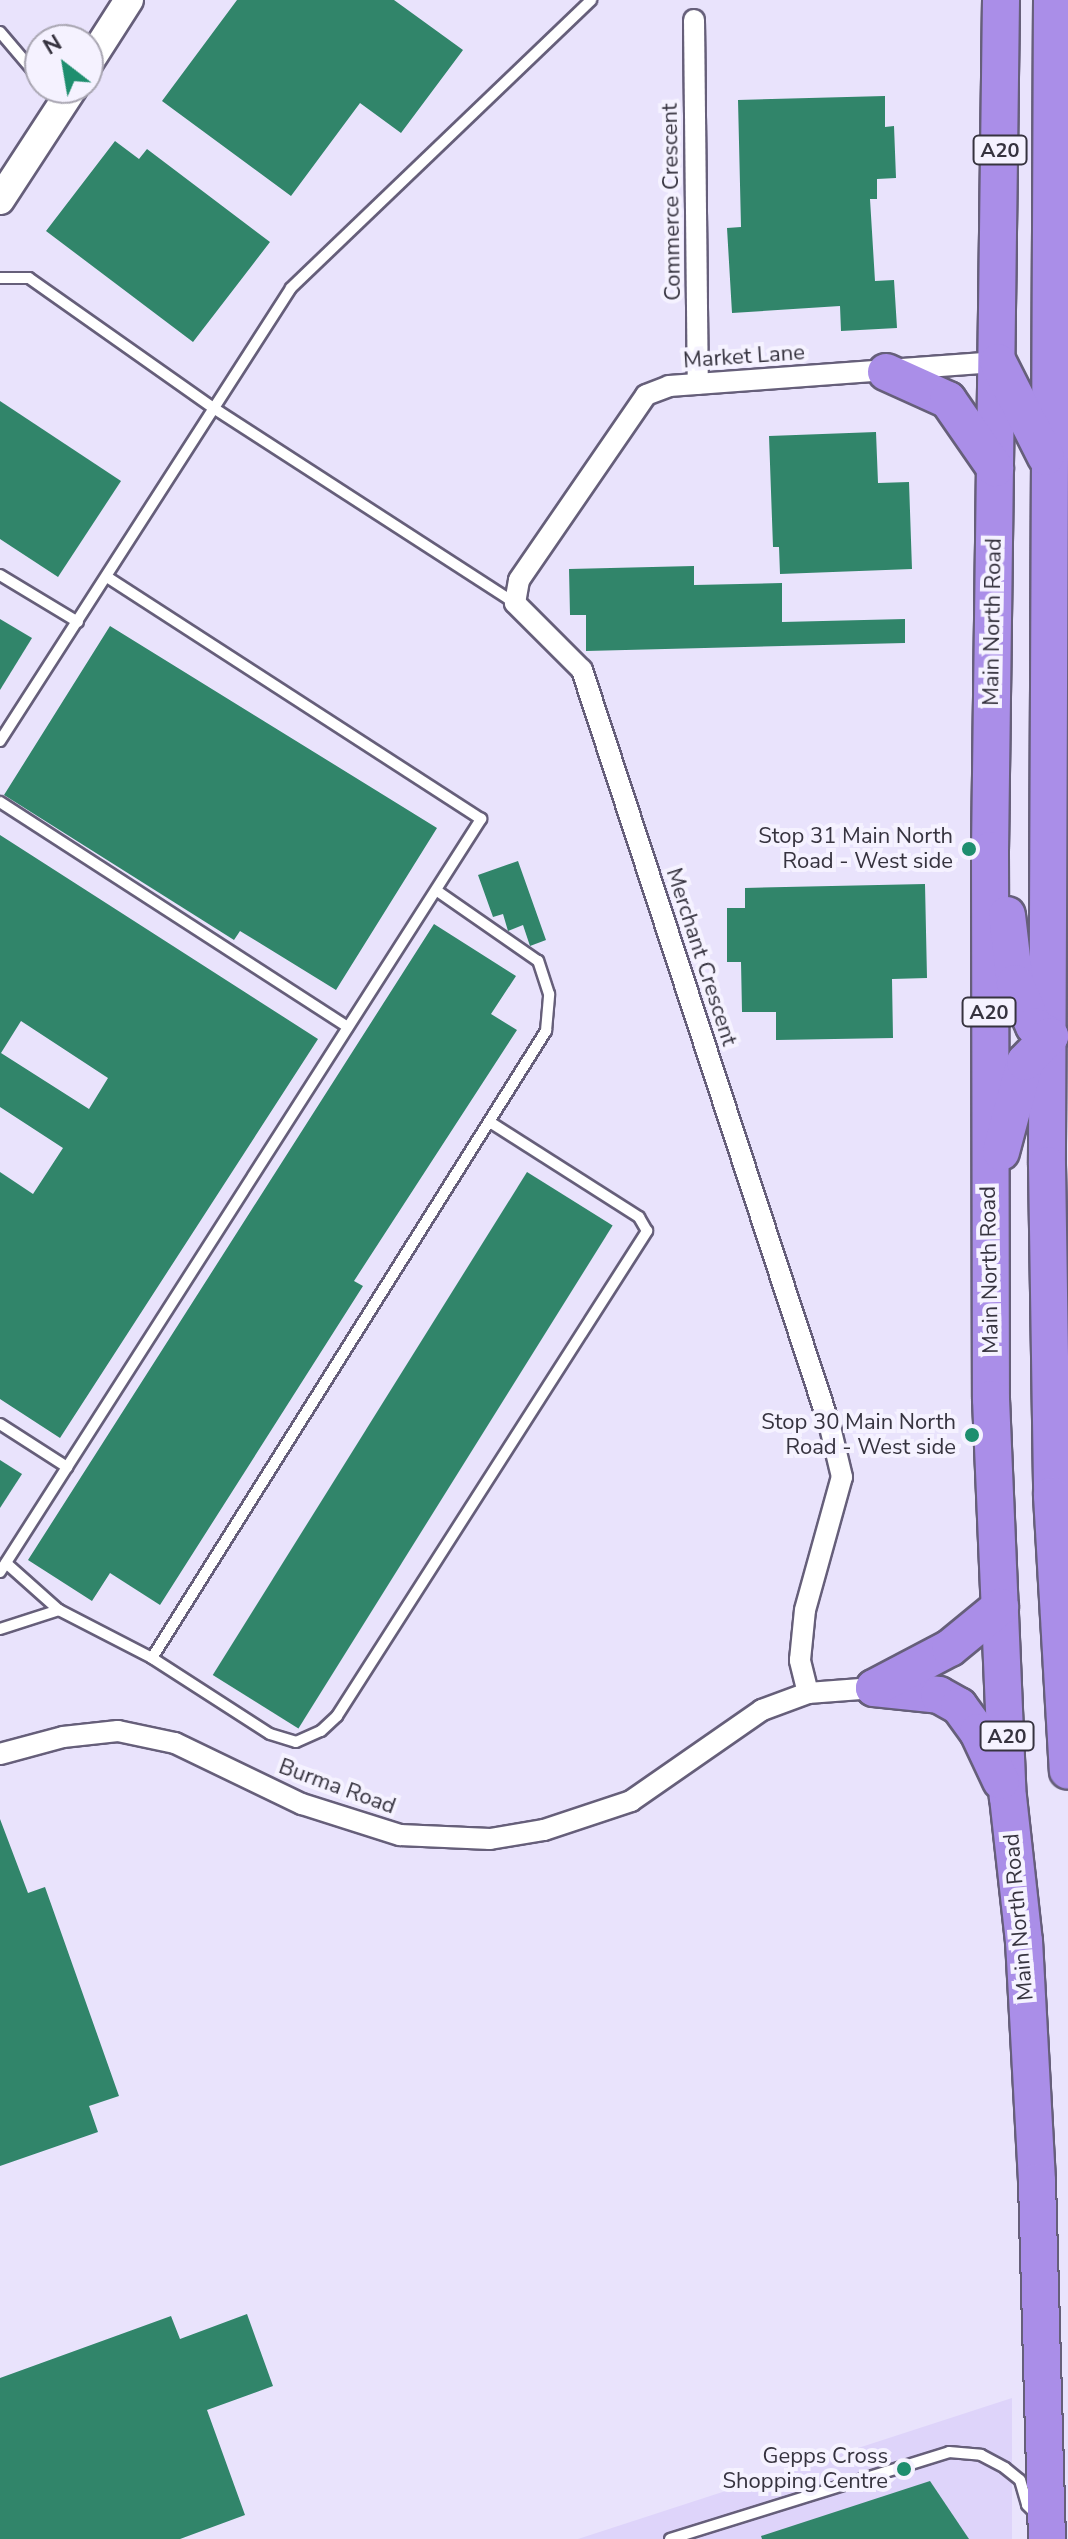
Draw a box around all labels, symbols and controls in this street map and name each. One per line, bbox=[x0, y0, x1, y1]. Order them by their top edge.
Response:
north arrow bbox=[24, 24, 104, 104]
text: N bbox=[38, 28, 67, 62]
street label: Commerce Crescent bbox=[657, 103, 687, 301]
road number: A20 bbox=[972, 134, 1028, 166]
street label: Market Lane bbox=[682, 340, 806, 374]
street label: Main North Road bbox=[978, 538, 1008, 706]
place label: Stop 31 Main North Road - West side bbox=[758, 823, 953, 874]
marker: Stop 31 Main North Road - West side bbox=[960, 840, 978, 858]
street label: Merchant Crescent bbox=[660, 865, 742, 1049]
road number: A20 bbox=[961, 996, 1017, 1028]
street label: Main North Road bbox=[975, 1186, 1005, 1354]
place label: Stop 30 Main North Road - West side bbox=[761, 1409, 956, 1460]
marker: Stop 30 Main North Road - West side bbox=[963, 1426, 981, 1444]
road number: A20 bbox=[979, 1720, 1035, 1752]
street label: Burma Road bbox=[275, 1754, 399, 1820]
street label: Main North Road bbox=[999, 1832, 1039, 2002]
place label: Gepps Cross Shopping Centre bbox=[723, 2443, 888, 2494]
marker: Gepps Cross Shopping Centre bbox=[895, 2460, 913, 2478]

